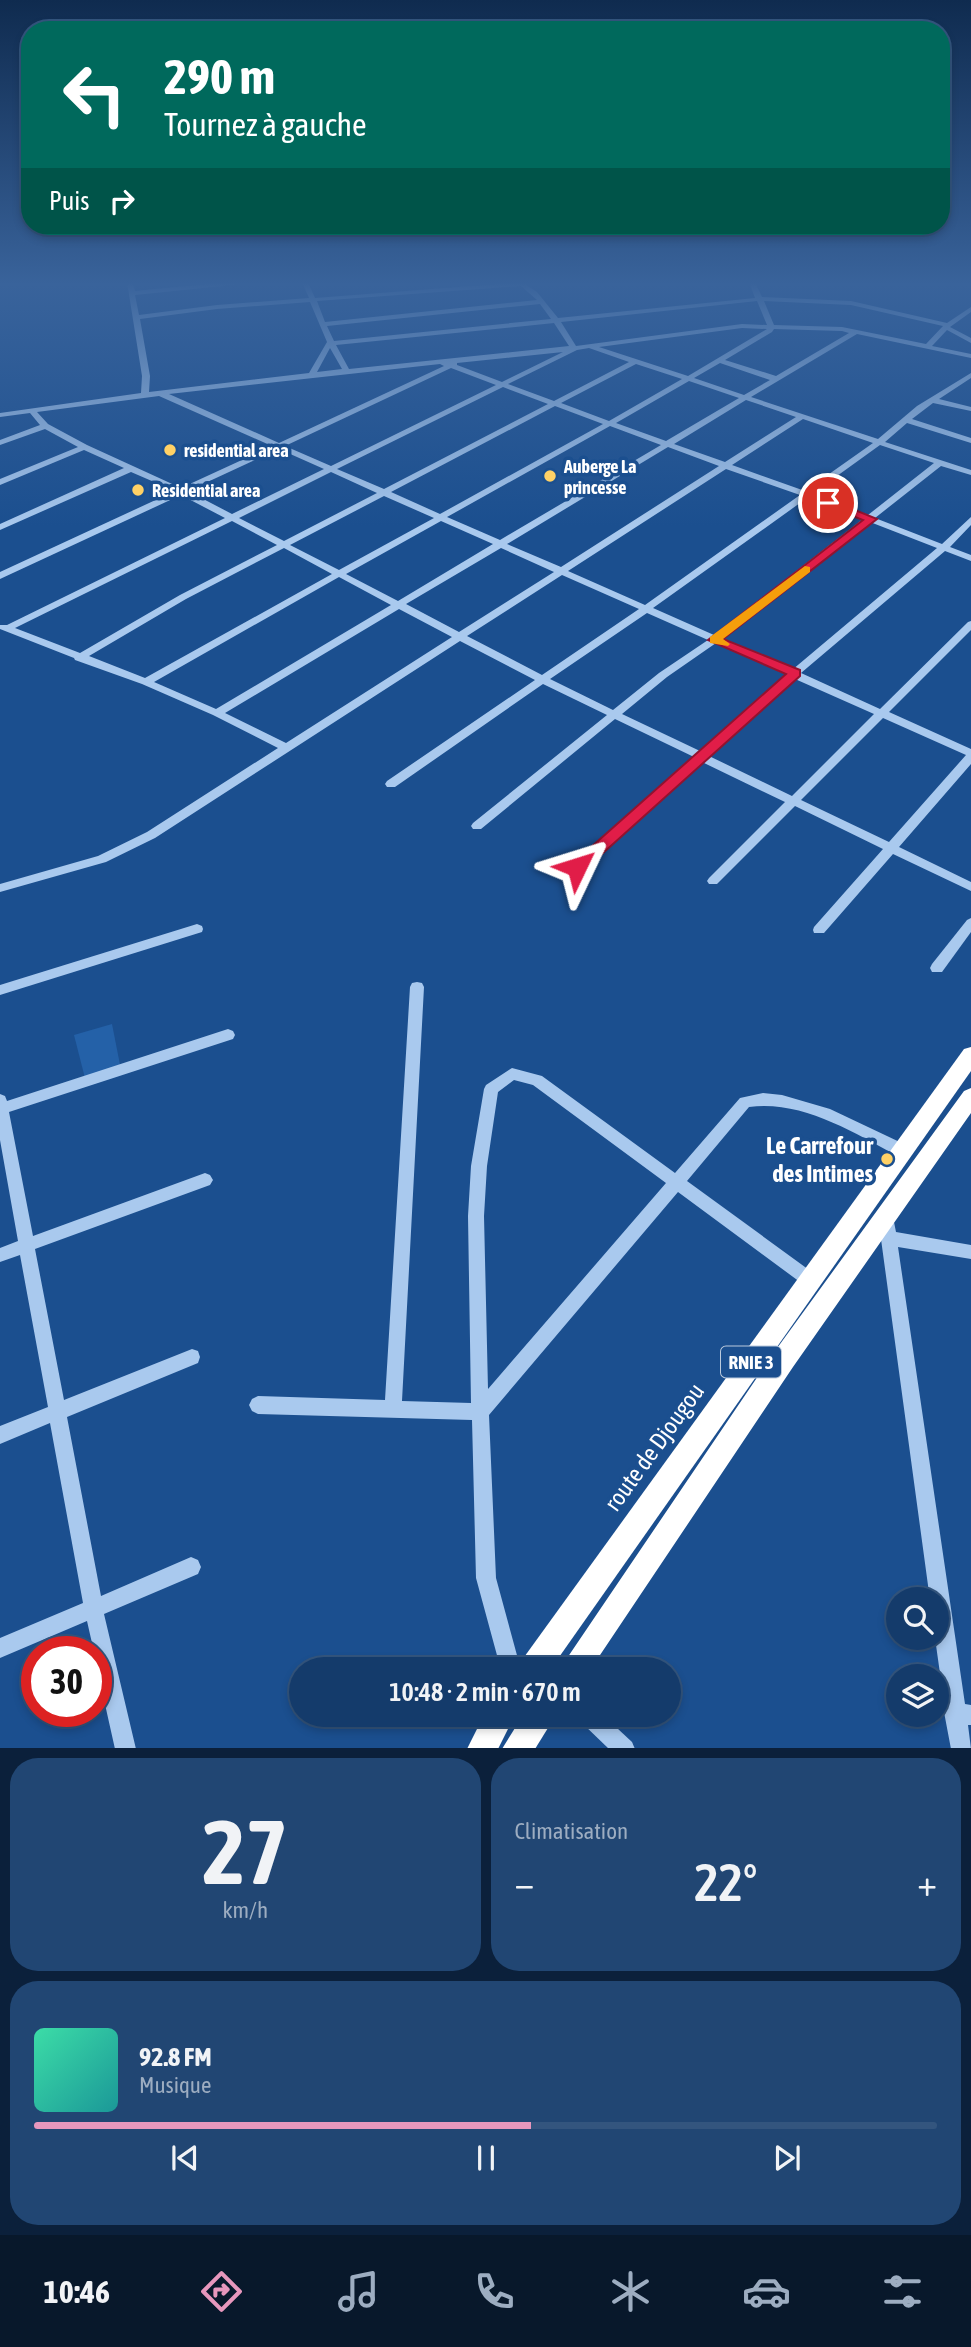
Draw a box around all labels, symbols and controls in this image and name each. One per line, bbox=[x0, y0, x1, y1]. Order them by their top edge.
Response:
text: 290 m bbox=[164, 48, 275, 104]
icon: left bbox=[49, 49, 140, 140]
text: Tournez à gauche bbox=[164, 106, 367, 143]
icon: right bbox=[103, 182, 141, 220]
text: Puis bbox=[49, 186, 89, 216]
place label: residential area bbox=[184, 440, 289, 461]
marker: residential area bbox=[162, 442, 178, 458]
place label: Auberge La princesse bbox=[563, 456, 636, 498]
marker: Auberge La princesse bbox=[542, 468, 558, 484]
pin bbox=[798, 473, 858, 533]
place label: Residential area bbox=[152, 480, 260, 501]
marker: Residential area bbox=[130, 482, 146, 498]
icon: arrive bbox=[809, 484, 847, 522]
position arrow bbox=[540, 830, 614, 904]
place label: Le Carrefour des Intimes bbox=[766, 1132, 874, 1187]
marker: Le Carrefour des Intimes bbox=[879, 1151, 895, 1167]
road number: RNIE 3 bbox=[721, 1346, 781, 1378]
street label: route de Djougou bbox=[599, 1378, 709, 1516]
map controls bbox=[886, 1587, 949, 1727]
button: search bbox=[886, 1587, 949, 1650]
speed limit sign: 30 bbox=[21, 1636, 112, 1727]
button: layers bbox=[886, 1664, 949, 1727]
text: 10:48 · 2 min · 670 m bbox=[389, 1677, 581, 1707]
text: 27 bbox=[202, 1799, 288, 1903]
text: Climatisation bbox=[515, 1818, 628, 1844]
text: 22° bbox=[694, 1852, 757, 1912]
text: − bbox=[515, 1861, 534, 1904]
text: + bbox=[917, 1861, 937, 1904]
text: km/h bbox=[222, 1897, 268, 1923]
text: 92.8 FM bbox=[139, 2042, 212, 2072]
text: Musique bbox=[139, 2072, 211, 2098]
icon: previous bbox=[166, 2139, 204, 2177]
icon: pause bbox=[467, 2139, 505, 2177]
icon: next bbox=[768, 2139, 806, 2177]
icon: directions bbox=[197, 2267, 246, 2316]
icon: music bbox=[334, 2267, 383, 2316]
icon: phone bbox=[470, 2267, 519, 2316]
icon: climate bbox=[606, 2267, 655, 2316]
icon: car bbox=[742, 2267, 791, 2316]
icon: filters bbox=[878, 2267, 927, 2316]
text: 10:46 bbox=[44, 2273, 110, 2310]

